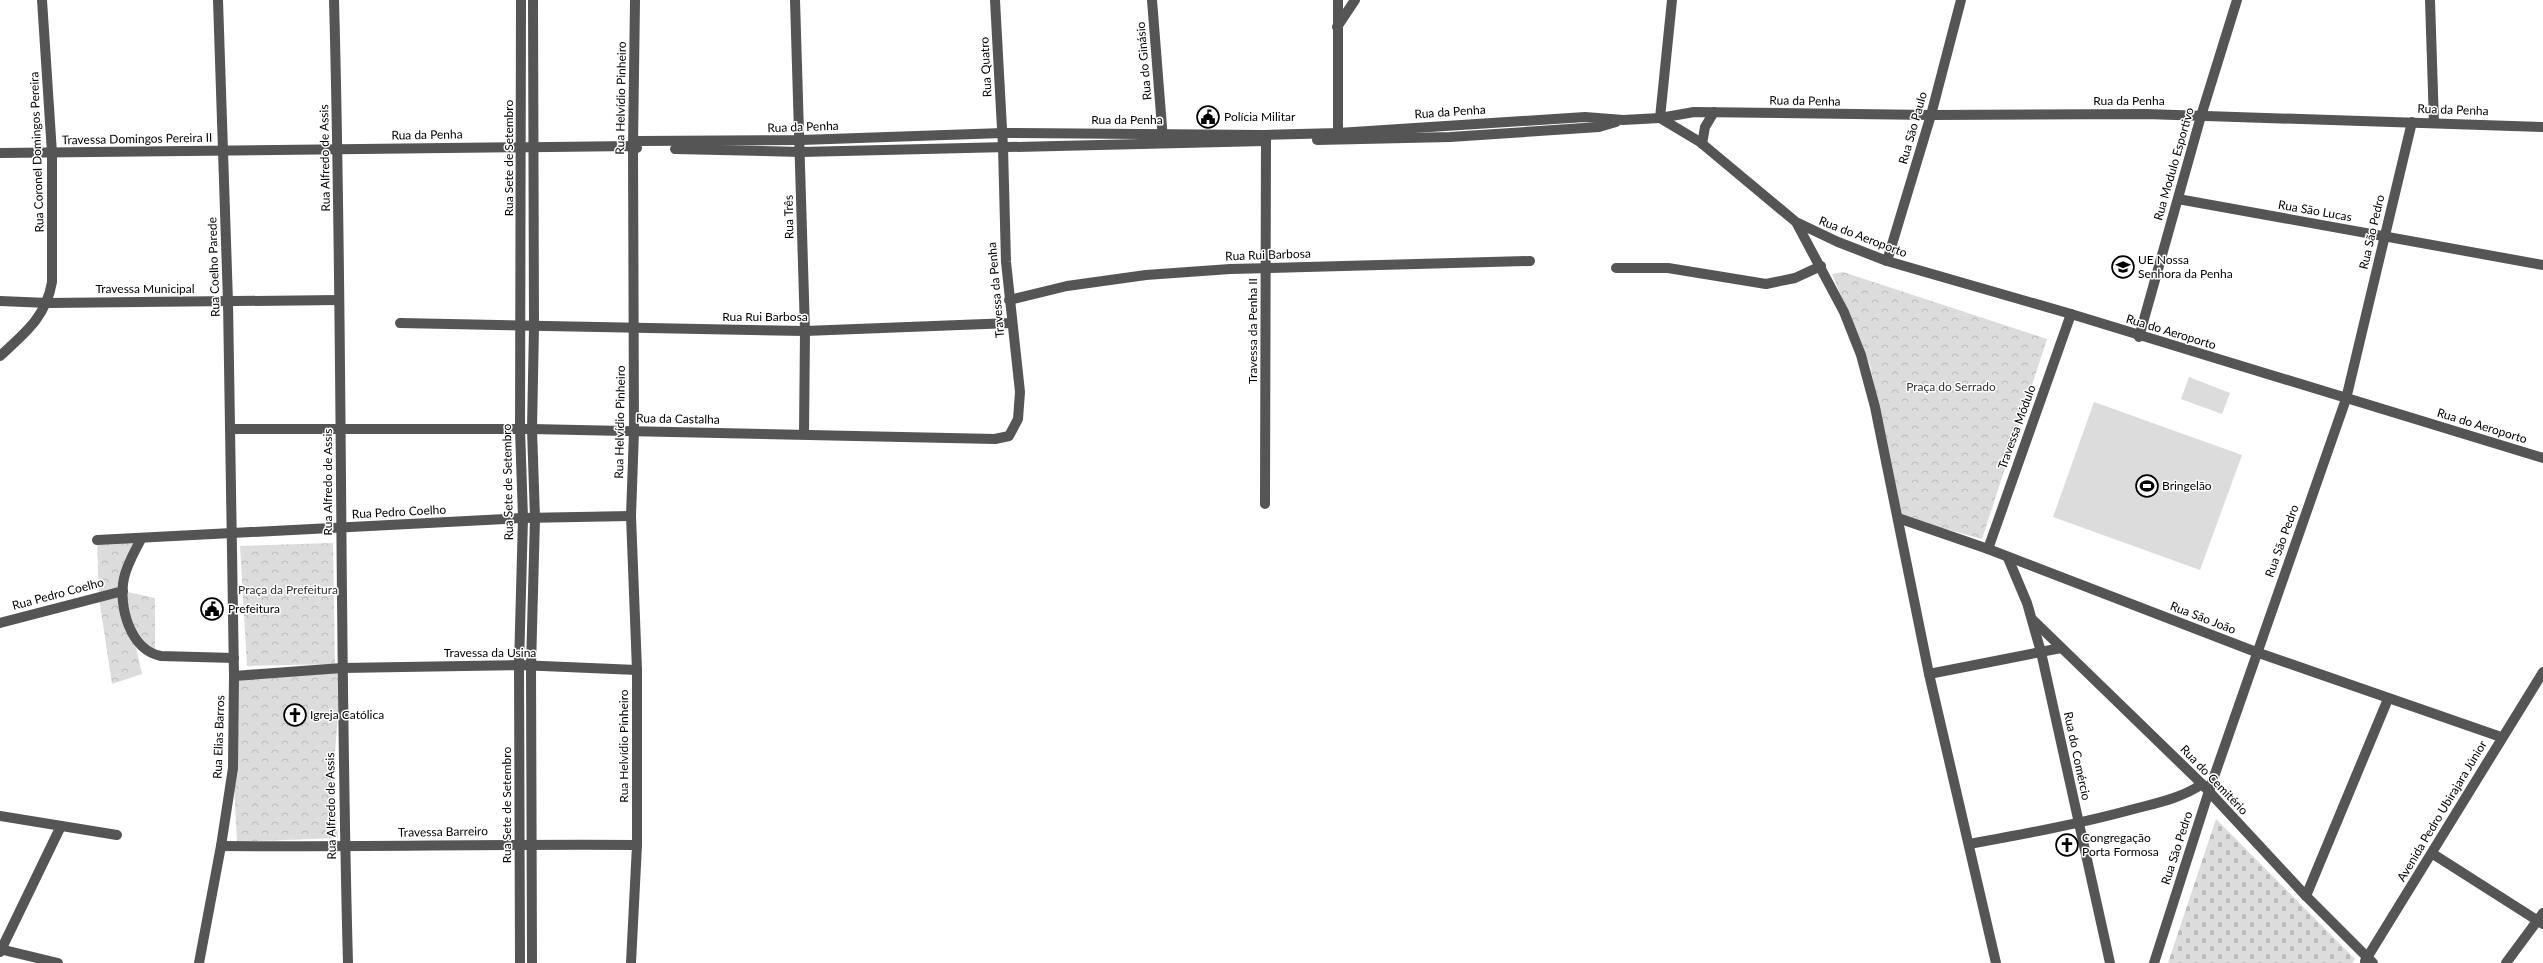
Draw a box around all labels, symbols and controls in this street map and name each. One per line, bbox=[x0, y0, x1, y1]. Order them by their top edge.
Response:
street label: Rua do Ginásio bbox=[1133, 21, 1154, 101]
street label: Rua Quatro bbox=[976, 36, 995, 98]
street label: Rua Helvídio Pinheiro bbox=[612, 41, 629, 155]
street label: Rua Coronel Domingos Pereira bbox=[26, 71, 47, 233]
street label: Rua São Paulo bbox=[1895, 90, 1930, 166]
street label: Rua da Penha bbox=[1769, 92, 1841, 109]
street label: Rua da Penha bbox=[2093, 93, 2165, 108]
street label: Rua Sete de Setembro bbox=[501, 100, 516, 216]
street label: Rua da Penha bbox=[2417, 101, 2489, 118]
street label: Rua da Penha bbox=[1414, 102, 1486, 121]
street label: Rua Alfredo de Assis bbox=[316, 104, 333, 212]
public building icon: Polícia Militar bbox=[1195, 104, 1221, 130]
street label: Rua Modulo Esportivo bbox=[2150, 105, 2197, 222]
place label: Polícia Militar bbox=[1224, 109, 1296, 124]
street label: Rua da Penha bbox=[1091, 112, 1163, 127]
street label: Rua da Penha bbox=[767, 118, 839, 135]
street label: Rua da Penha bbox=[391, 126, 463, 143]
street label: Travessa Domingos Pereira II bbox=[61, 130, 212, 147]
street label: Rua São Pedro bbox=[2356, 193, 2387, 271]
street label: Rua Três bbox=[781, 195, 796, 239]
street label: Rua São Lucas bbox=[2277, 197, 2353, 224]
street label: Rua do Aeroporto bbox=[1817, 213, 1910, 260]
street label: Rua Coelho Parede bbox=[204, 217, 223, 317]
street label: Travessa da Penha bbox=[984, 242, 1007, 339]
street label: Rua Rui Barbosa bbox=[1225, 246, 1311, 263]
place label: UE Nossa Senhora da Penha bbox=[2138, 252, 2233, 281]
school or university icon: UE Nossa Senhora da Penha bbox=[2110, 254, 2136, 280]
street label: Travessa da Penha II bbox=[1245, 278, 1260, 384]
street label: Travessa Municipal bbox=[95, 281, 195, 296]
street label: Rua Rui Barbosa bbox=[722, 309, 808, 324]
street label: Rua do Aeroporto bbox=[2124, 311, 2218, 352]
street label: Rua Helvídio Pinheiro bbox=[611, 365, 628, 479]
park label: Praça do Serrado bbox=[1906, 379, 1996, 394]
street label: Travessa Módulo bbox=[1994, 383, 2039, 471]
street label: Rua do Aeroporto bbox=[2435, 405, 2529, 446]
street label: Rua da Castalha bbox=[636, 410, 720, 427]
street label: Rua Sete de Setembro bbox=[499, 423, 516, 540]
street label: Rua Alfredo de Assis bbox=[320, 428, 335, 536]
sports icon: Bringelão bbox=[2134, 473, 2160, 499]
place label: Bringelão bbox=[2162, 478, 2212, 493]
street label: Rua Pedro Coelho bbox=[351, 502, 447, 521]
street label: Rua São Pedro bbox=[2261, 502, 2302, 579]
street label: Rua Pedro Coelho bbox=[10, 574, 106, 613]
park label: Praça da Prefeitura bbox=[238, 582, 338, 597]
public building icon: Prefeitura bbox=[199, 596, 225, 622]
street label: Rua São João bbox=[2168, 598, 2238, 637]
place label: Prefeitura bbox=[228, 601, 280, 616]
street label: Travessa da Usina bbox=[444, 645, 536, 660]
street label: Rua Helvídio Pinheiro bbox=[616, 689, 631, 803]
street label: Rua Elias Barros bbox=[210, 695, 227, 779]
church icon: Igreja Católica bbox=[282, 702, 308, 728]
place label: Igreja Católica bbox=[310, 707, 384, 722]
street label: Rua do Comércio bbox=[2061, 710, 2094, 802]
street label: Avenida Pedro Ubirajara Júnior bbox=[2393, 737, 2490, 884]
street label: Rua do Cemitério bbox=[2177, 742, 2252, 818]
street label: Rua Sete de Setembro bbox=[499, 747, 514, 863]
street label: Rua Alfredo de Assis bbox=[322, 752, 339, 860]
street label: Rua São Pedro bbox=[2158, 809, 2195, 886]
street label: Travessa Barreiro bbox=[398, 823, 488, 840]
place label: Congregação Porta Formosa bbox=[2082, 830, 2159, 859]
church icon: Congregação Porta Formosa bbox=[2054, 832, 2080, 858]

